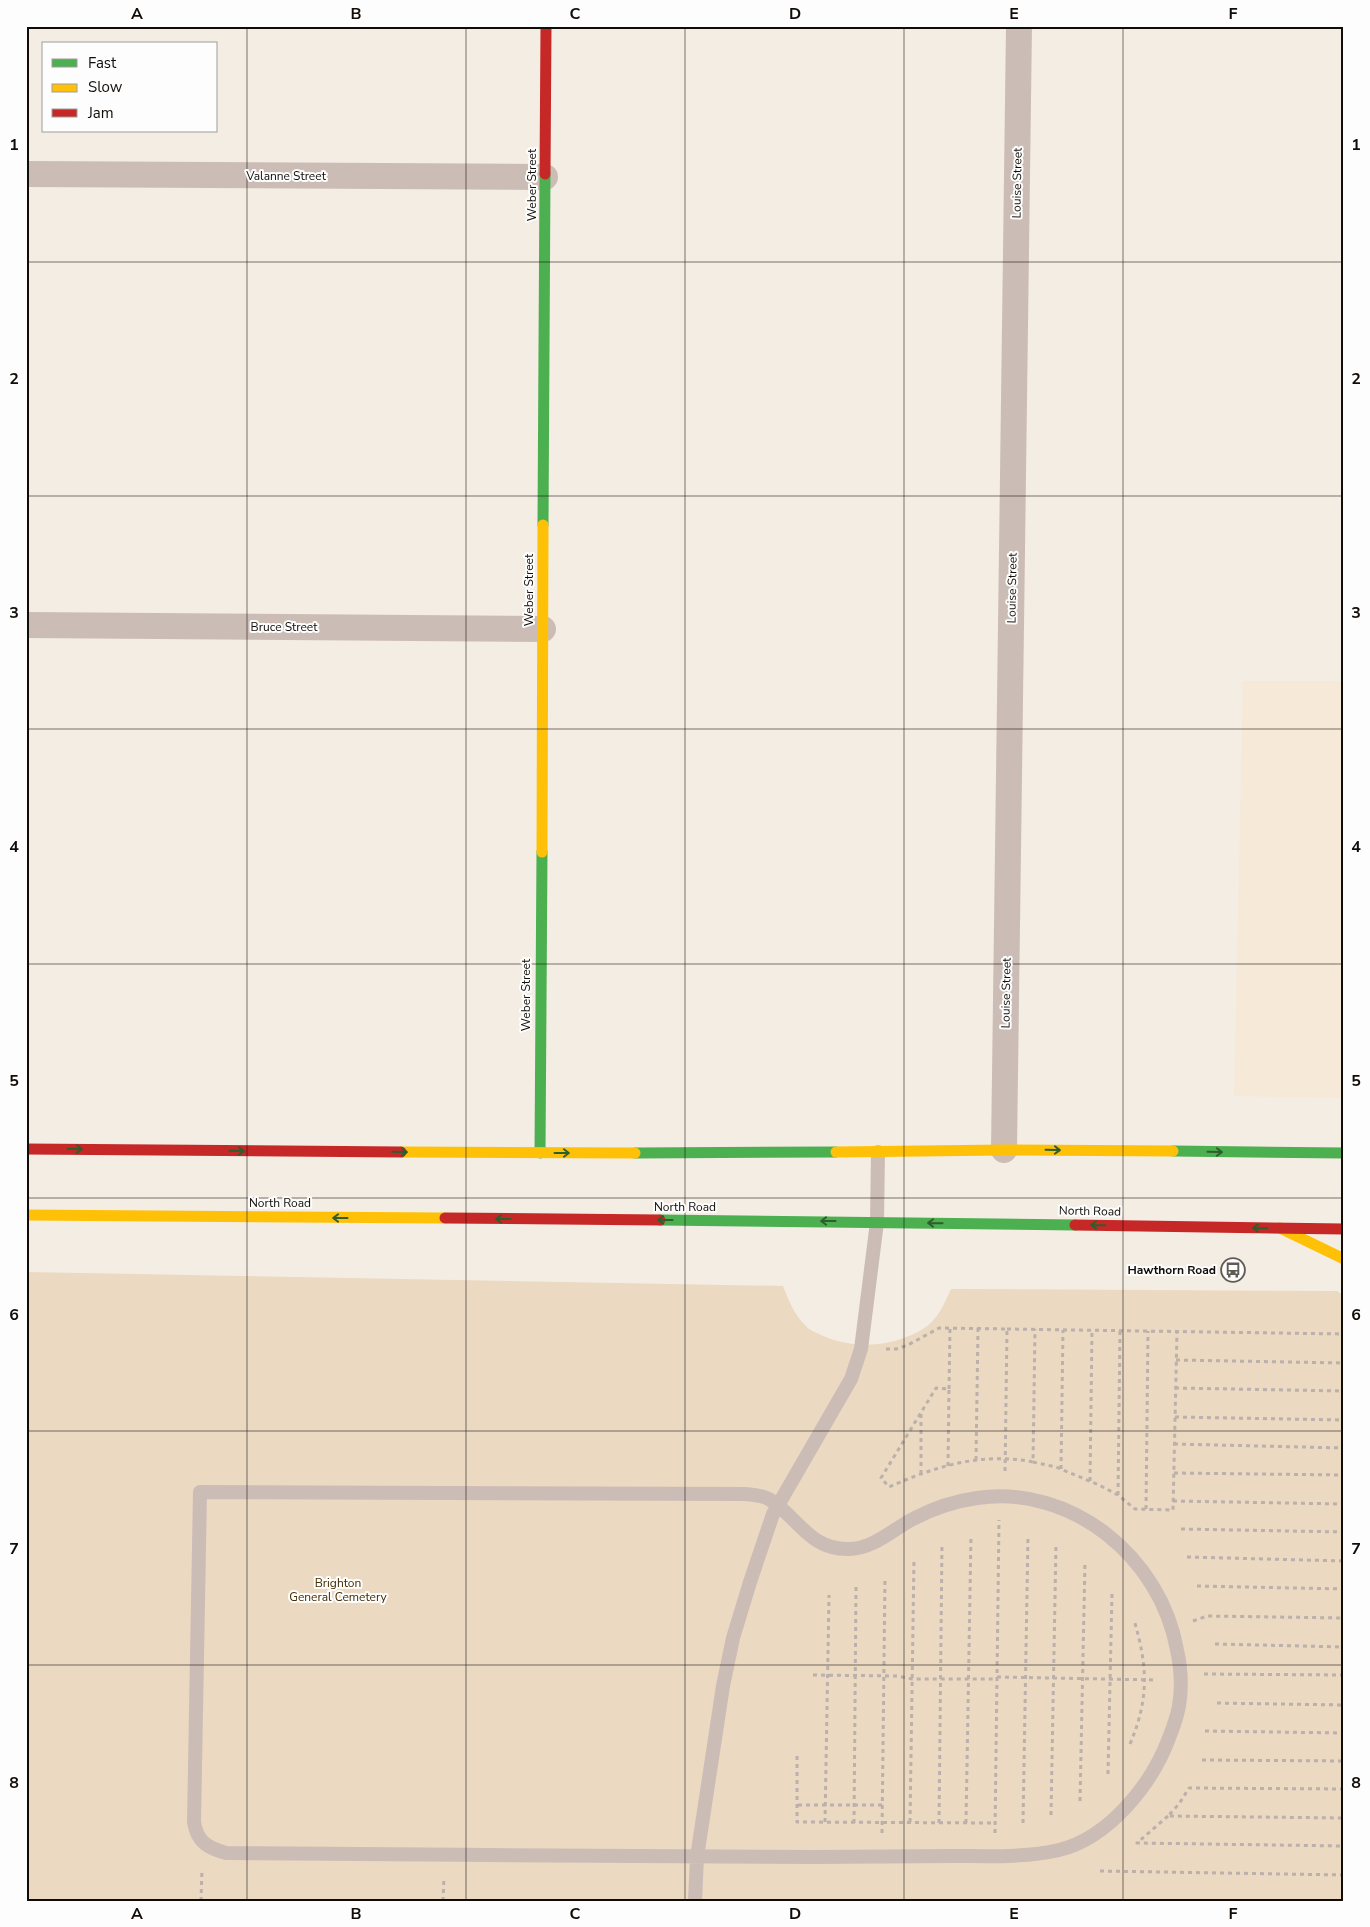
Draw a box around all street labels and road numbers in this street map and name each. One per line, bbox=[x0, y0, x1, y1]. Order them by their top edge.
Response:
street label: Louise Street bbox=[1008, 147, 1026, 218]
street label: Weber Street bbox=[524, 148, 540, 221]
street label: Valanne Street bbox=[245, 168, 327, 184]
street label: Louise Street bbox=[1003, 552, 1021, 623]
street label: Weber Street bbox=[521, 553, 537, 626]
street label: Bruce Street bbox=[251, 619, 318, 635]
street label: Louise Street bbox=[997, 957, 1015, 1028]
street label: Weber Street bbox=[518, 958, 534, 1031]
street label: North Road bbox=[249, 1195, 311, 1211]
street label: North Road bbox=[654, 1199, 716, 1215]
street label: North Road bbox=[1059, 1202, 1121, 1220]

